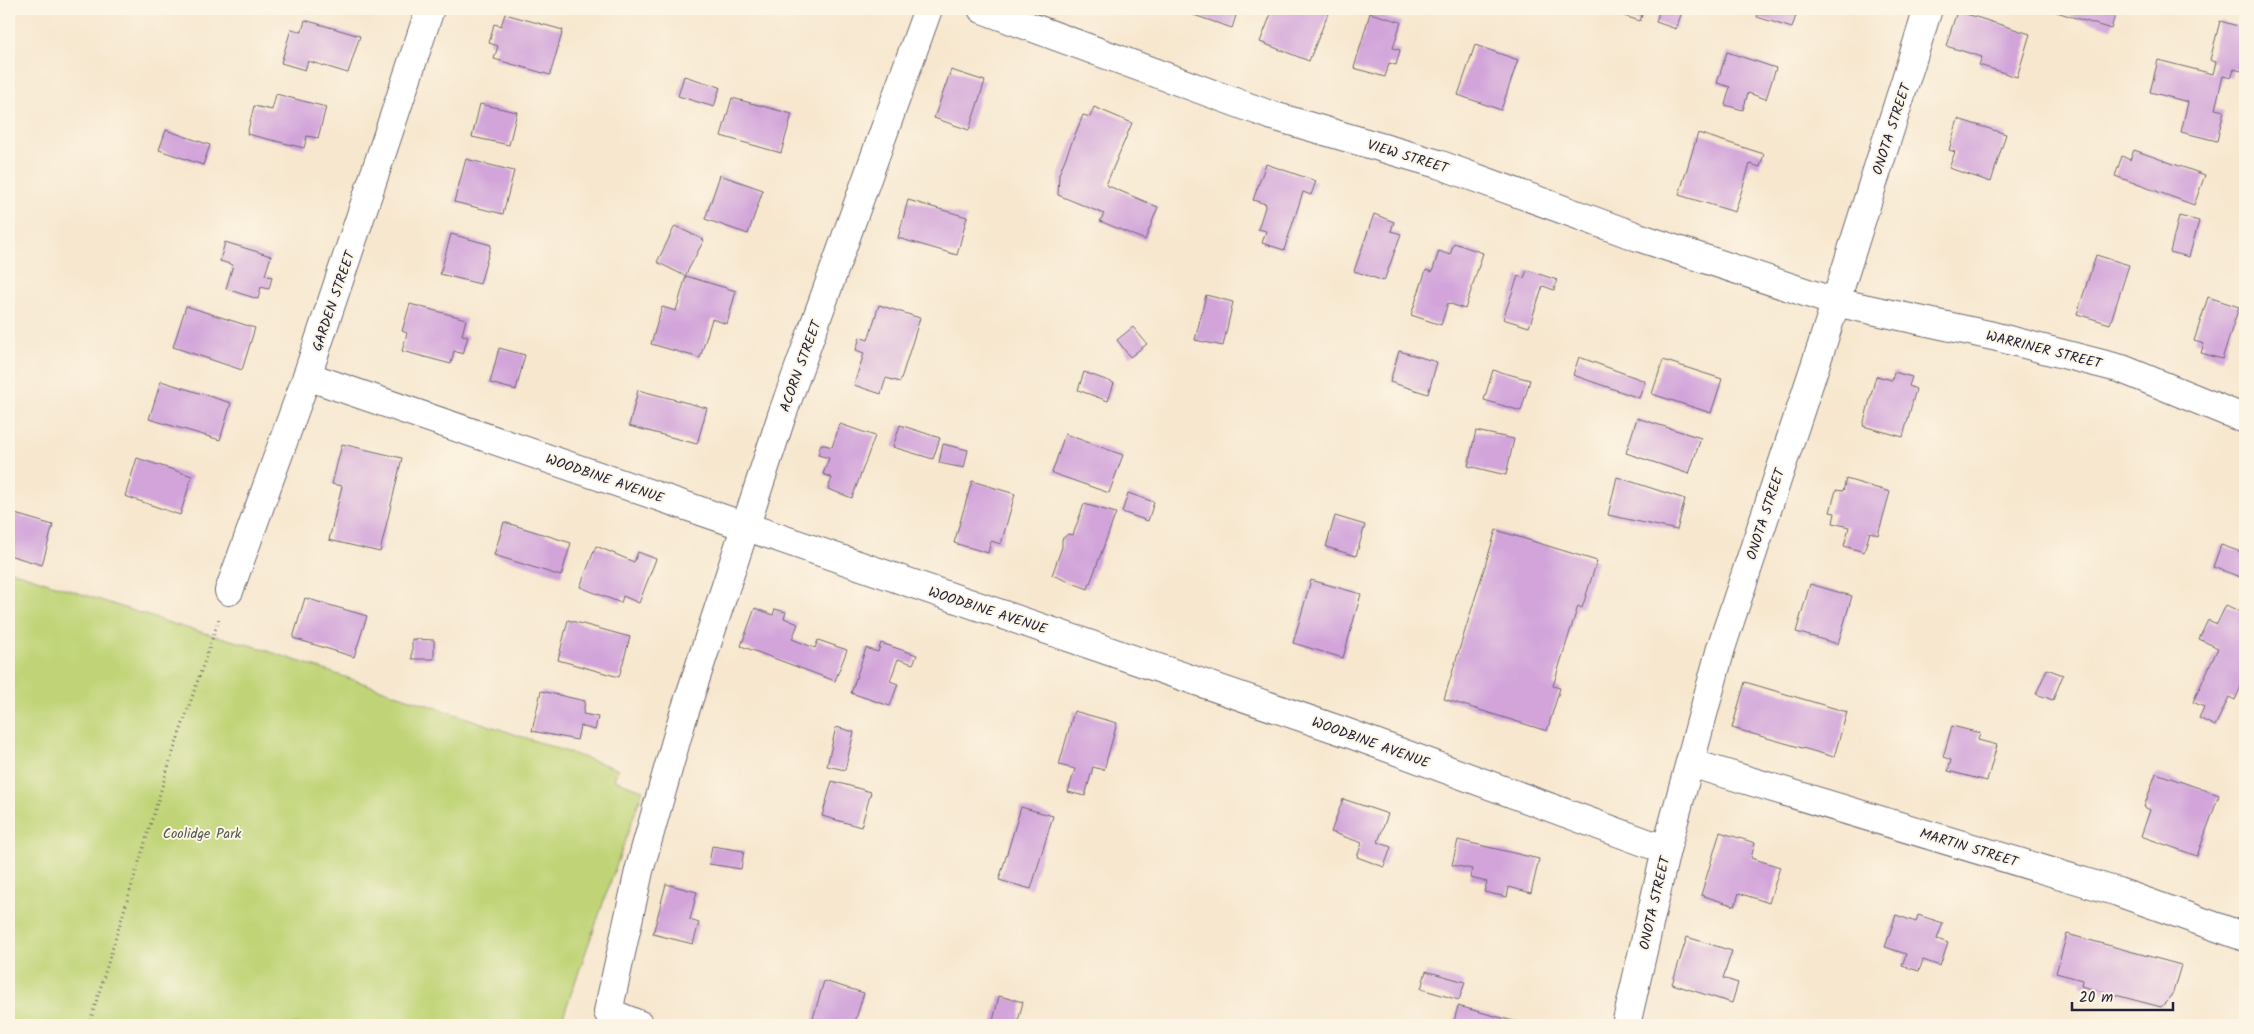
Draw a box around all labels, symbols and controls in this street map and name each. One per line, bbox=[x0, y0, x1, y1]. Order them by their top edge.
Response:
street label: ONOTA STREET bbox=[1867, 79, 1918, 178]
street label: VIEW STREET bbox=[1365, 134, 1452, 180]
street label: GARDEN STREET bbox=[307, 247, 362, 354]
street label: ACORN STREET bbox=[774, 316, 828, 415]
street label: WARRINER STREET bbox=[1984, 325, 2105, 375]
street label: WOODBINE AVENUE bbox=[543, 448, 668, 510]
street label: ONOTA STREET bbox=[1741, 464, 1792, 563]
street label: WOODBINE AVENUE bbox=[925, 581, 1051, 641]
street label: WOODBINE AVENUE bbox=[1309, 711, 1433, 775]
park label: Coolidge Park bbox=[163, 823, 242, 845]
street label: MARTIN STREET bbox=[1917, 823, 2022, 874]
street label: ONOTA STREET bbox=[1634, 853, 1677, 952]
scale bar bbox=[2072, 979, 2173, 1011]
text: 20 m bbox=[2079, 986, 2113, 1010]

